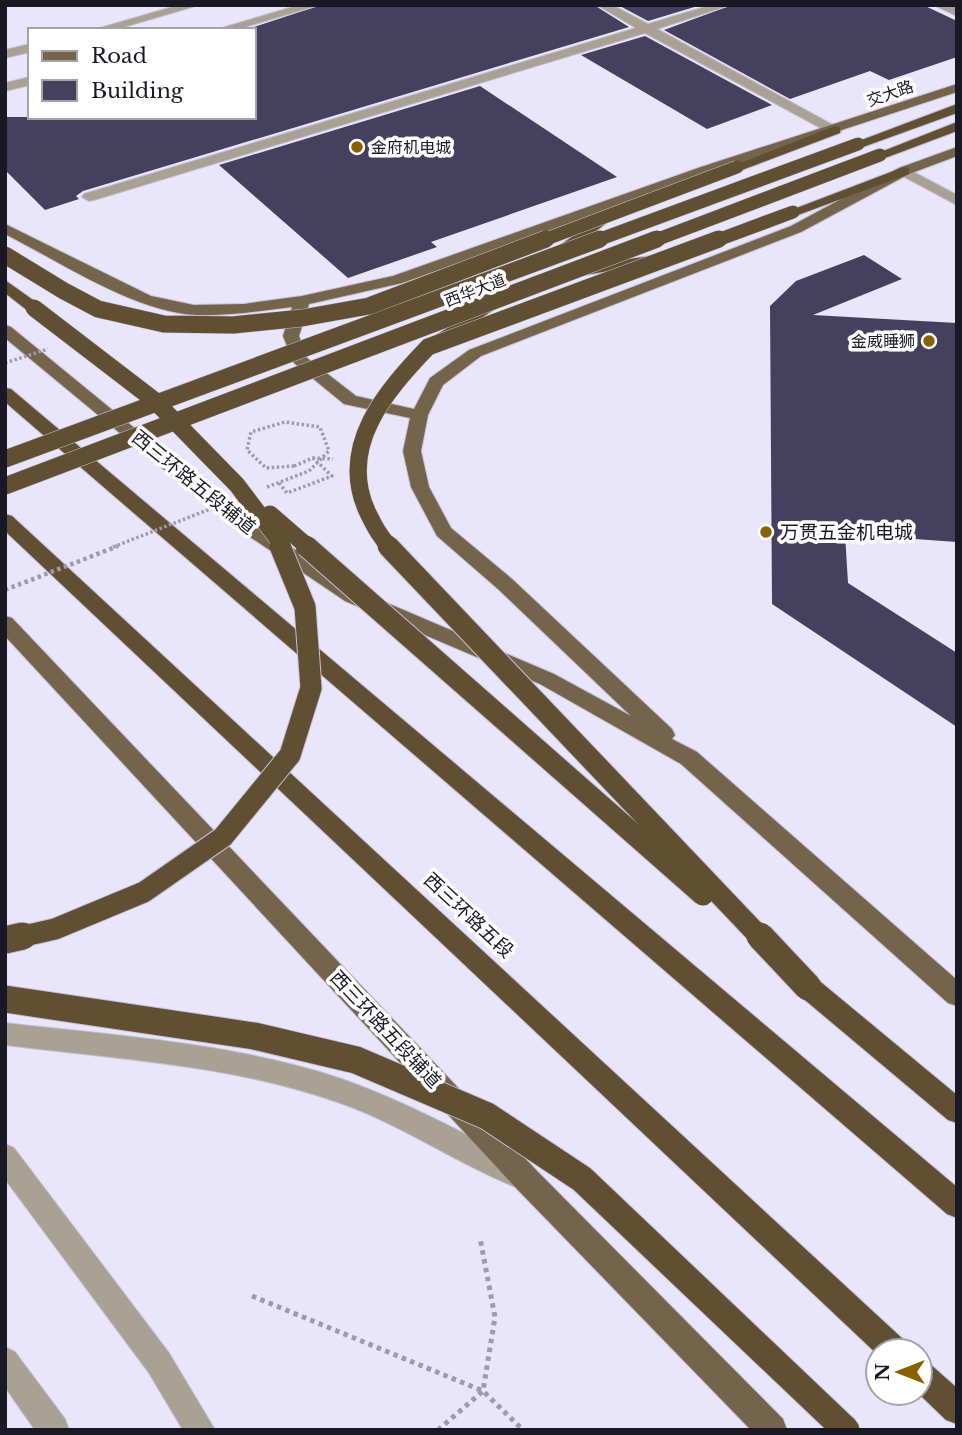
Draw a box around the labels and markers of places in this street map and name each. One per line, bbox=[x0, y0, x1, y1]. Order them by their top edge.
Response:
place label: 金府机电城 bbox=[371, 137, 451, 157]
marker: 金府机电城 bbox=[349, 139, 365, 155]
place label: 金威睡狮 bbox=[851, 331, 915, 351]
marker: 金威睡狮 bbox=[921, 333, 937, 349]
place label: 万贯五金机电城 bbox=[780, 521, 913, 544]
marker: 万贯五金机电城 bbox=[758, 524, 774, 540]

